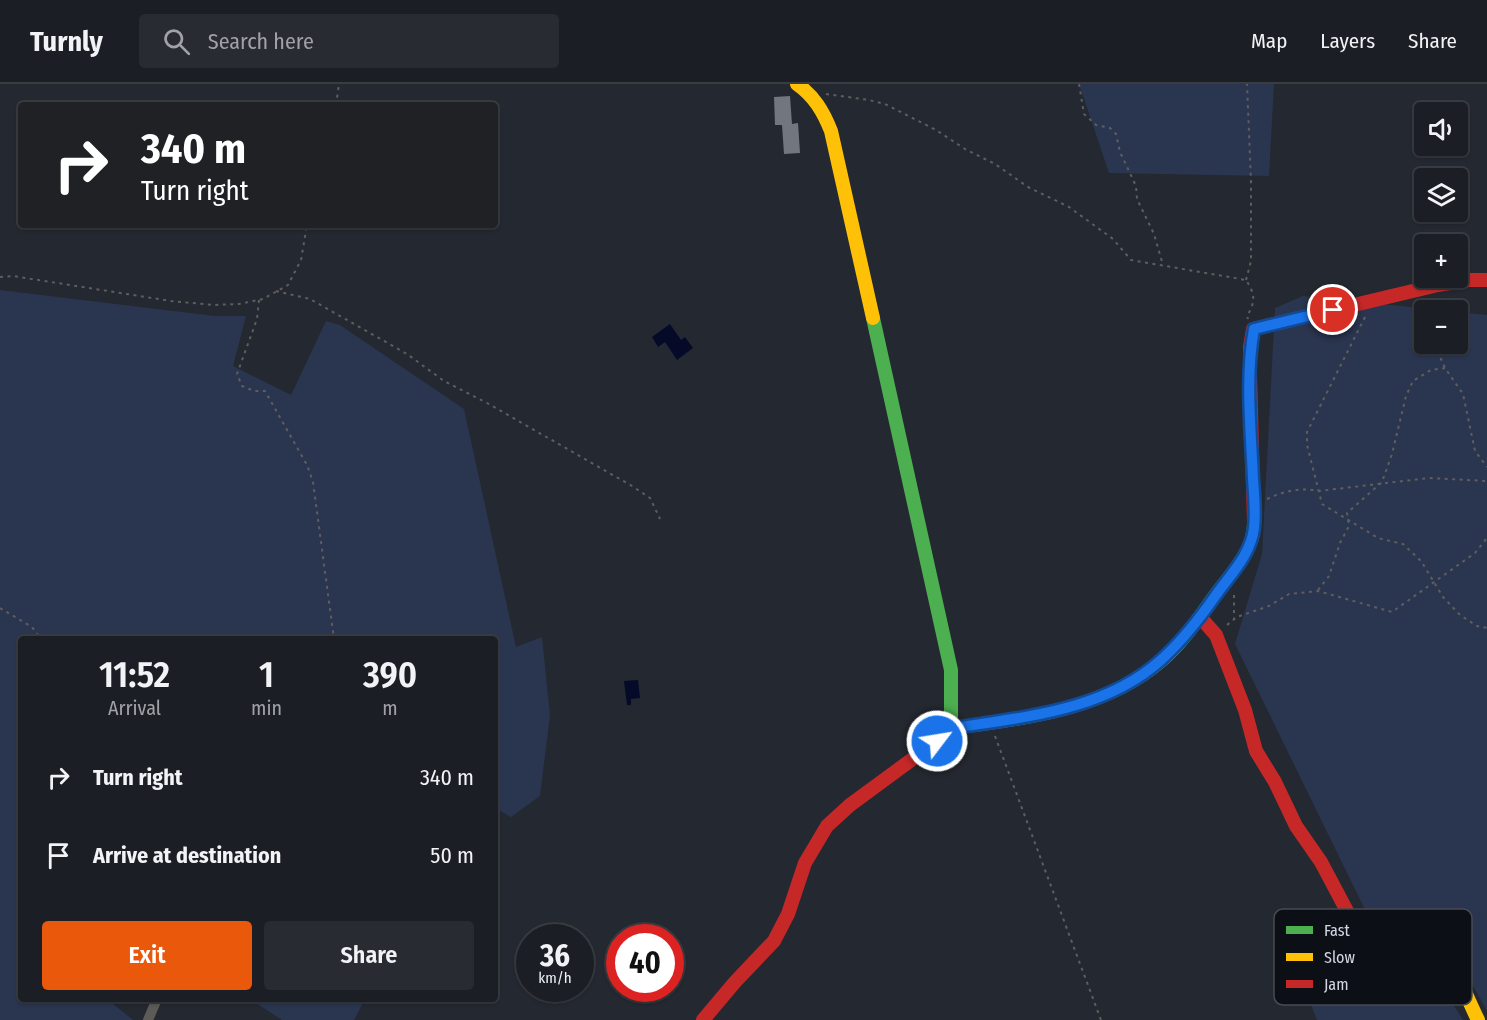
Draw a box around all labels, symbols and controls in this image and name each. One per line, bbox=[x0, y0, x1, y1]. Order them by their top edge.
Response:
search box bbox=[139, 14, 559, 68]
text: Turnly bbox=[30, 25, 103, 58]
icon: search bbox=[160, 25, 193, 58]
text: Search here bbox=[208, 28, 314, 55]
text: Map bbox=[1251, 28, 1287, 54]
text: Layers bbox=[1320, 28, 1375, 54]
text: Share bbox=[1408, 28, 1457, 54]
map controls bbox=[1414, 102, 1468, 354]
button: sound bbox=[1414, 102, 1468, 156]
text: 340 m bbox=[141, 124, 246, 174]
icon: right bbox=[42, 126, 120, 204]
button: layers bbox=[1414, 168, 1468, 222]
text: Turn right bbox=[141, 175, 249, 207]
button: + bbox=[1414, 234, 1468, 288]
pin bbox=[1307, 284, 1358, 335]
icon: arrive bbox=[1316, 293, 1349, 326]
button: − bbox=[1414, 300, 1468, 354]
text: 11:52 bbox=[99, 653, 170, 697]
text: 1 bbox=[259, 653, 274, 697]
text: 390 bbox=[363, 653, 417, 697]
text: Arrival bbox=[108, 696, 161, 720]
text: min bbox=[251, 696, 282, 720]
text: m bbox=[382, 696, 398, 720]
position arrow bbox=[905, 709, 969, 773]
icon: right bbox=[42, 761, 75, 794]
text: Turn right bbox=[93, 764, 182, 791]
text: 340 m bbox=[420, 764, 474, 791]
icon: arrive bbox=[42, 839, 75, 872]
text: Arrive at destination bbox=[93, 842, 281, 869]
text: 50 m bbox=[430, 842, 474, 869]
legend bbox=[1274, 909, 1472, 1005]
button: Exit bbox=[42, 921, 252, 990]
button: Share bbox=[264, 921, 474, 990]
text: Fast bbox=[1324, 921, 1351, 940]
speed limit sign: 40 bbox=[606, 924, 684, 1002]
text: 36 bbox=[540, 938, 570, 974]
text: Slow bbox=[1324, 948, 1355, 967]
text: km/h bbox=[538, 969, 572, 987]
text: Jam bbox=[1324, 975, 1349, 994]

